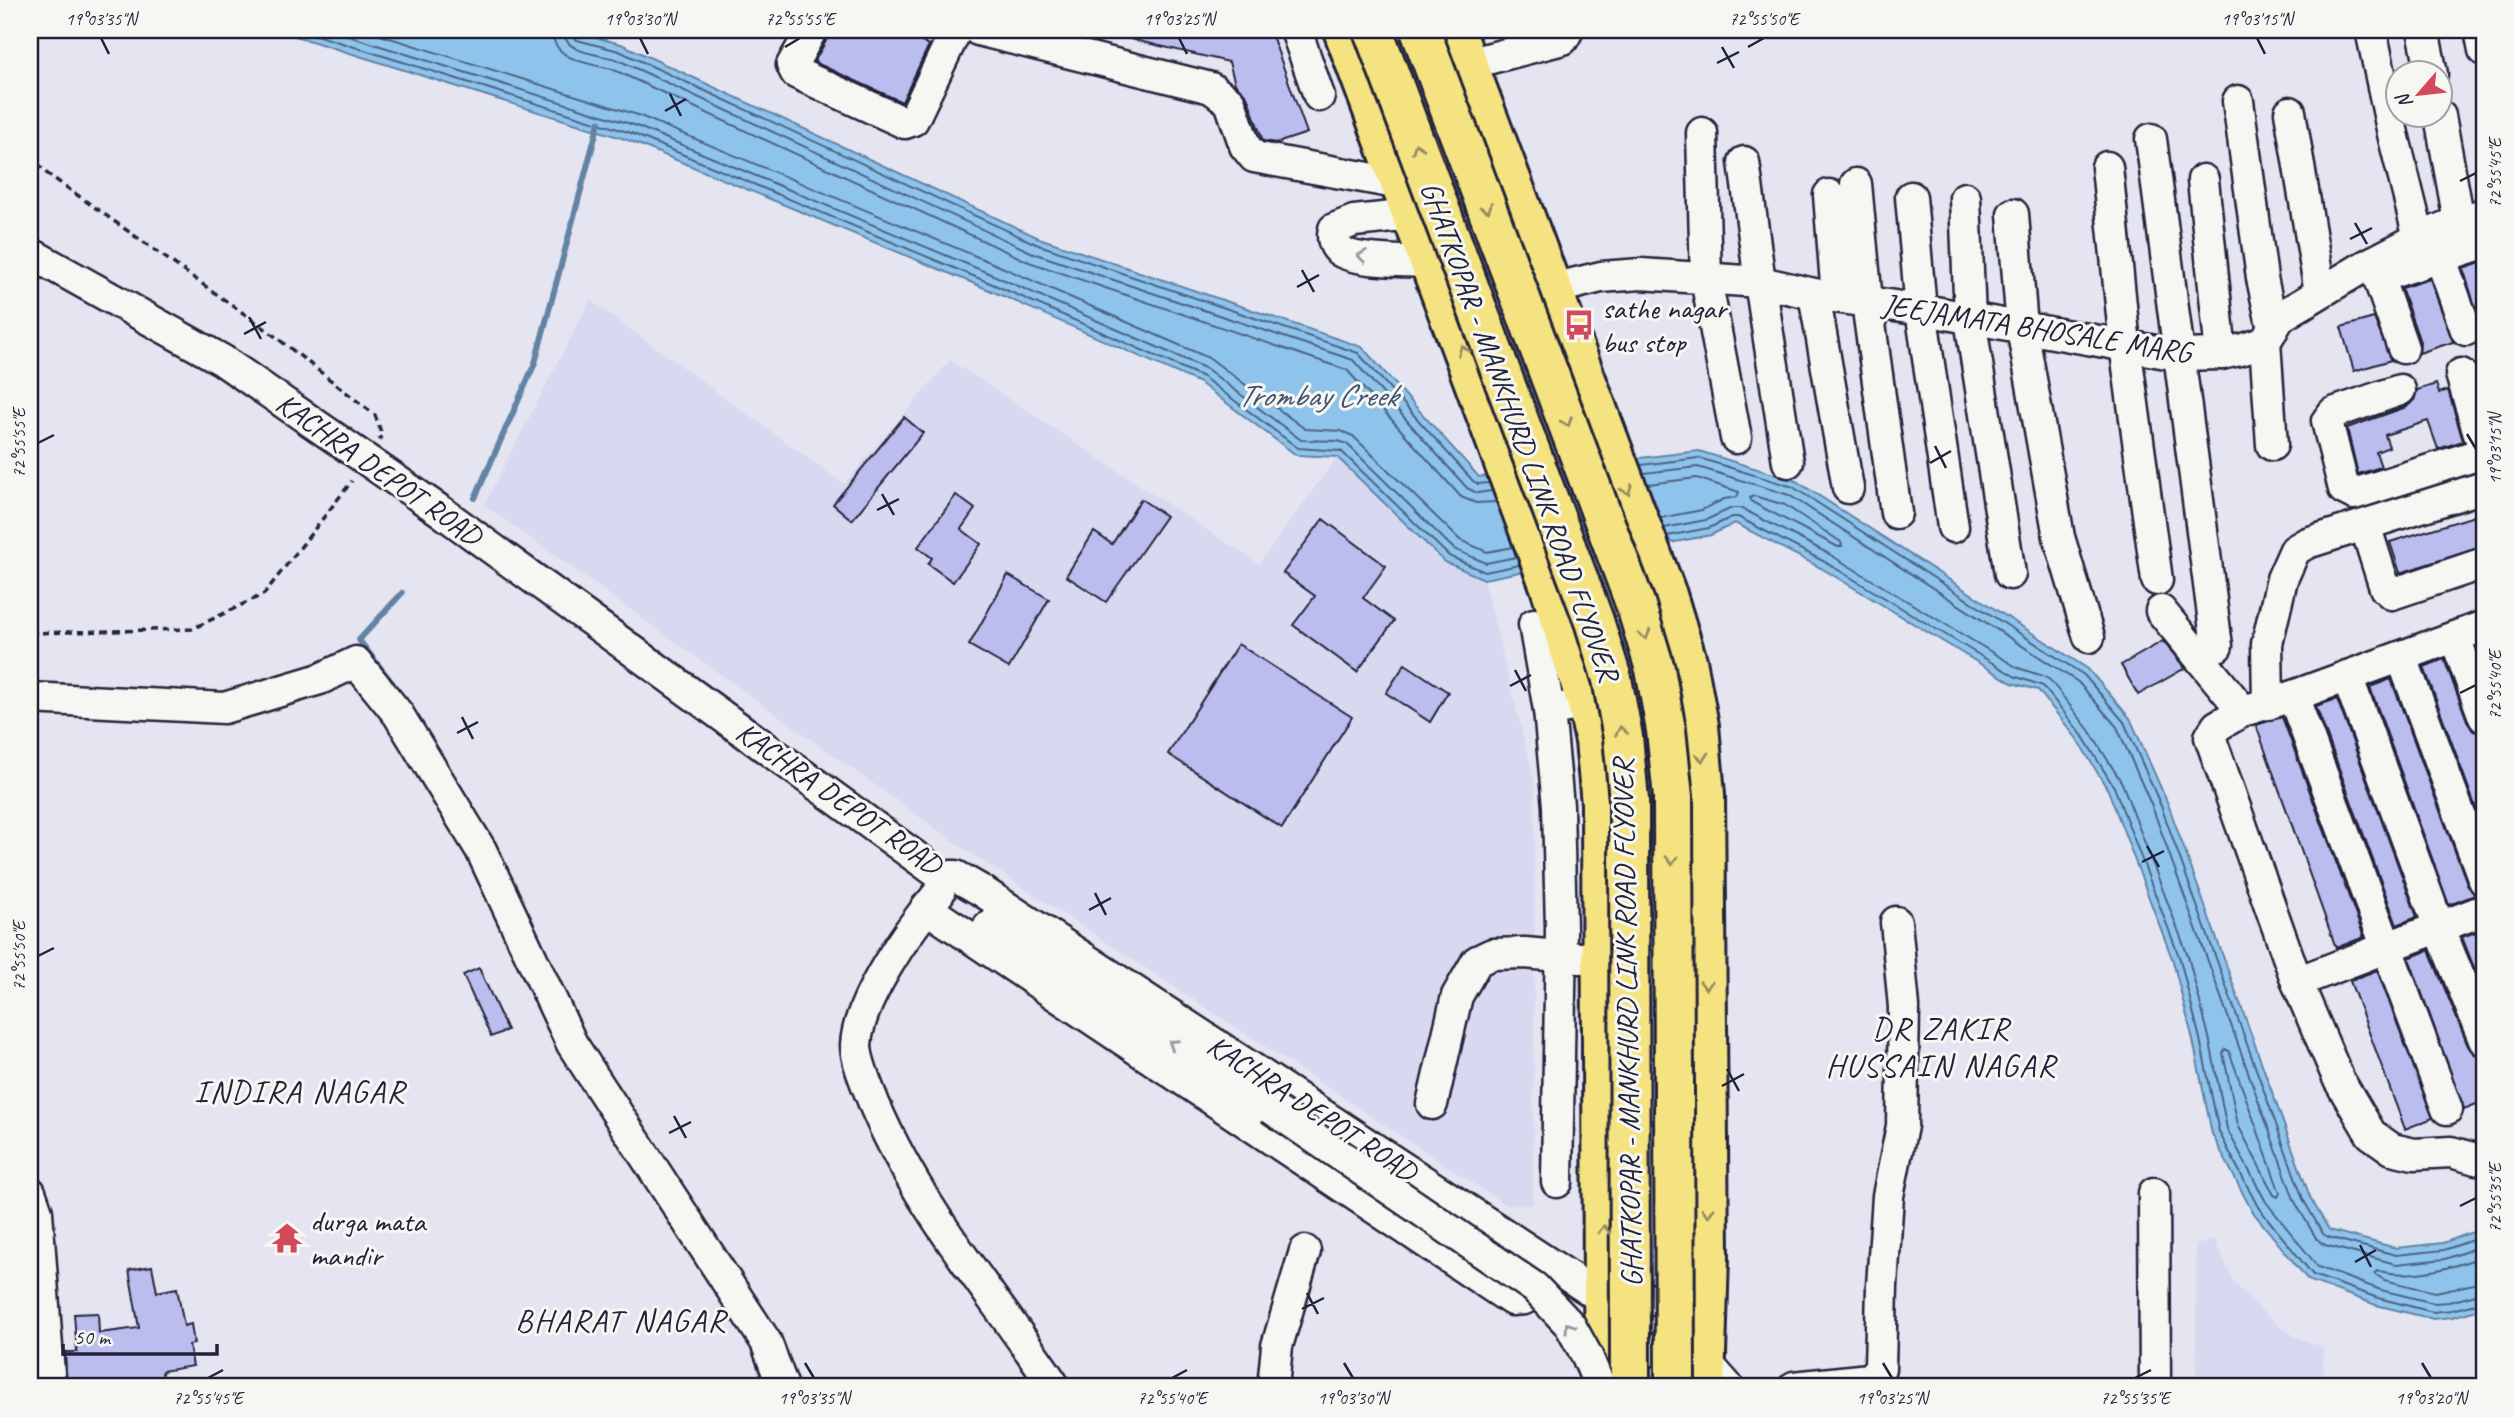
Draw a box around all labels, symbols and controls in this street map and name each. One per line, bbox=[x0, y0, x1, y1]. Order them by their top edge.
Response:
text: 19°03'35"N bbox=[66, 8, 140, 30]
text: 19°03'30"N bbox=[605, 8, 679, 30]
text: 72°55'55"E bbox=[765, 8, 837, 30]
text: 19°03'25"N bbox=[1144, 8, 1218, 30]
text: 72°55'50"E bbox=[1729, 8, 1801, 30]
text: 19°03'15"N bbox=[2222, 8, 2296, 30]
north arrow bbox=[2384, 60, 2454, 130]
text: N bbox=[2390, 88, 2418, 112]
text: 72°55'45"E bbox=[2484, 136, 2506, 208]
one-way arrow bbox=[1411, 142, 1425, 154]
street label: GHATKOPAR - MANKHURD LINK ROAD FLYOVER bbox=[1412, 176, 1629, 689]
one-way arrow bbox=[1479, 202, 1493, 214]
one-way arrow bbox=[1356, 249, 1368, 264]
street label: JEEJAMATA BHOSALE MARG bbox=[1878, 285, 2197, 372]
place label: sathe nagar bus stop bbox=[1602, 289, 1728, 361]
bus stop icon: sathe nagar bus stop bbox=[1562, 308, 1596, 342]
one-way arrow bbox=[1457, 345, 1471, 357]
water label: Trombay Creek bbox=[1237, 375, 1403, 416]
street label: KACHRA DEPOT ROAD bbox=[269, 384, 491, 556]
text: 72°55'55"E bbox=[8, 406, 30, 478]
text: 19°03'15"N bbox=[2484, 410, 2506, 484]
one-way arrow bbox=[1558, 415, 1572, 427]
one-way arrow bbox=[1619, 483, 1633, 495]
one-way arrow bbox=[1636, 629, 1651, 641]
text: 72°55'40"E bbox=[2484, 648, 2506, 720]
street label: KACHRA DEPOT ROAD bbox=[729, 713, 951, 885]
one-way arrow bbox=[1614, 726, 1629, 737]
one-way arrow bbox=[1694, 752, 1709, 763]
street label: GHATKOPAR - MANKHURD LINK ROAD FLYOVER bbox=[1603, 755, 1651, 1287]
one-way arrow bbox=[1664, 855, 1680, 866]
text: 72°55'50"E bbox=[8, 919, 30, 991]
one-way arrow bbox=[1698, 980, 1714, 991]
district label: DR ZAKIR HUSSAIN NAGAR bbox=[1826, 1008, 2058, 1086]
street label: KACHRA DEPOT ROAD bbox=[1200, 1026, 1426, 1191]
one-way arrow bbox=[1168, 1040, 1181, 1053]
district label: INDIRA NAGAR bbox=[194, 1071, 408, 1112]
text: 72°55'35"E bbox=[2484, 1161, 2506, 1233]
place label: durga mata mandir bbox=[310, 1202, 427, 1274]
one-way arrow bbox=[1700, 1208, 1716, 1218]
temple icon: durga mata mandir bbox=[270, 1221, 304, 1255]
one-way arrow bbox=[1596, 1225, 1612, 1235]
district label: BHARAT NAGAR bbox=[515, 1300, 729, 1341]
scale bar bbox=[63, 1312, 217, 1356]
one-way arrow bbox=[1565, 1322, 1577, 1335]
text: 50 m bbox=[74, 1324, 112, 1350]
text: 72°55'45"E bbox=[173, 1387, 245, 1409]
text: 19°03'35"N bbox=[779, 1387, 853, 1409]
text: 72°55'40"E bbox=[1137, 1387, 1209, 1409]
text: 19°03'30"N bbox=[1318, 1387, 1392, 1409]
text: 19°03'25"N bbox=[1857, 1387, 1931, 1409]
text: 72°55'35"E bbox=[2100, 1387, 2172, 1409]
text: 19°03'20"N bbox=[2396, 1387, 2470, 1409]

